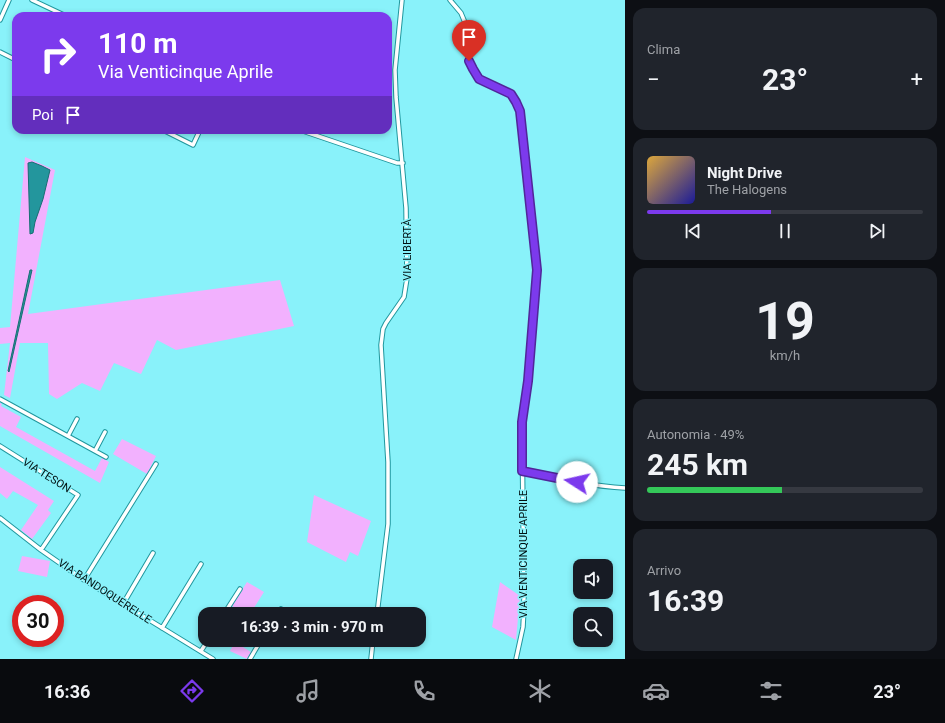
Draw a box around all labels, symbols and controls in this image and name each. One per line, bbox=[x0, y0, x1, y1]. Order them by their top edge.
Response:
pin bbox=[452, 20, 486, 61]
icon: arrive bbox=[458, 26, 480, 48]
text: 110 m bbox=[98, 27, 177, 60]
icon: right bbox=[32, 28, 84, 80]
text: Clima bbox=[647, 42, 680, 57]
text: Via Venticinque Aprile bbox=[98, 61, 273, 82]
text: 23° bbox=[762, 62, 808, 97]
text: − bbox=[647, 67, 660, 92]
text: + bbox=[911, 67, 923, 92]
icon: arrive bbox=[62, 104, 84, 126]
text: Poi bbox=[32, 106, 54, 124]
text: Night Drive bbox=[707, 164, 782, 182]
text: The Halogens bbox=[707, 182, 787, 197]
street label: VIA LIBERTÀ bbox=[401, 218, 414, 281]
icon: previous bbox=[682, 220, 704, 242]
icon: pause bbox=[774, 220, 796, 242]
icon: next bbox=[866, 220, 888, 242]
text: 19 bbox=[755, 291, 815, 352]
text: km/h bbox=[770, 348, 800, 363]
text: Autonomia · 49% bbox=[647, 427, 744, 442]
text: 245 km bbox=[647, 447, 748, 482]
street label: VIA TESON bbox=[20, 455, 73, 495]
position arrow bbox=[556, 461, 598, 503]
street label: VIA VENTICINQUE APRILE bbox=[517, 490, 530, 618]
street label: VIA BANDOQUERELLE bbox=[56, 556, 154, 626]
map controls bbox=[573, 559, 613, 647]
button: sound bbox=[573, 559, 613, 599]
text: Arrivo bbox=[647, 563, 681, 578]
text: 16:39 bbox=[647, 583, 724, 618]
speed limit sign: 30 bbox=[12, 595, 64, 647]
button: search bbox=[573, 607, 613, 647]
text: 16:39 · 3 min · 970 m bbox=[241, 618, 383, 636]
icon: directions bbox=[178, 677, 206, 705]
icon: music bbox=[294, 677, 322, 705]
icon: phone bbox=[410, 677, 438, 705]
icon: climate bbox=[526, 677, 554, 705]
icon: car bbox=[642, 677, 670, 705]
icon: filters bbox=[757, 677, 785, 705]
text: 16:36 bbox=[44, 681, 90, 702]
text: 23° bbox=[873, 681, 901, 702]

